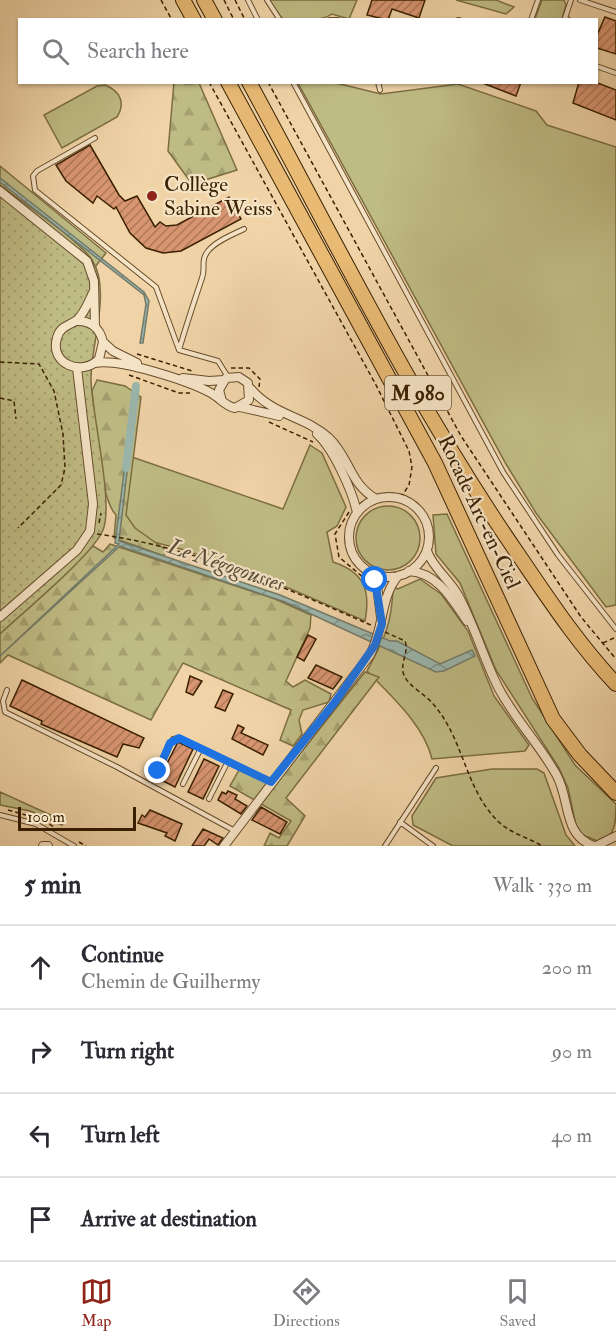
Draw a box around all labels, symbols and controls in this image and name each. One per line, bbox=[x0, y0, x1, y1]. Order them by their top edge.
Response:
search box bbox=[18, 18, 598, 84]
icon: search bbox=[39, 35, 72, 68]
text: Search here bbox=[87, 37, 189, 65]
place label: Collège Sabine Weiss bbox=[164, 171, 272, 222]
marker: Collège Sabine Weiss bbox=[145, 189, 159, 203]
road number: M 980 bbox=[385, 376, 451, 410]
street label: Rocade Arc-en-Ciel bbox=[431, 430, 527, 594]
water label: Le Négogousses bbox=[163, 532, 289, 598]
route start bbox=[361, 566, 387, 592]
route end bbox=[144, 757, 170, 783]
scale bar bbox=[18, 804, 136, 832]
text: 100 m bbox=[27, 807, 65, 827]
text: 5 min bbox=[24, 869, 81, 901]
text: Walk · 330 m bbox=[493, 873, 592, 898]
text: Continue bbox=[81, 941, 164, 969]
icon: ahead bbox=[24, 951, 57, 984]
text: 200 m bbox=[542, 955, 592, 980]
text: Chemin de Guilhermy bbox=[81, 969, 260, 994]
icon: right bbox=[24, 1035, 57, 1068]
text: Turn right bbox=[81, 1037, 174, 1065]
text: 90 m bbox=[552, 1039, 592, 1064]
icon: left bbox=[24, 1119, 57, 1152]
text: Turn left bbox=[81, 1121, 160, 1149]
text: 40 m bbox=[551, 1123, 592, 1148]
icon: arrive bbox=[24, 1203, 57, 1236]
text: Arrive at destination bbox=[81, 1205, 257, 1233]
tab: Map bbox=[80, 1275, 113, 1331]
tab: Directions bbox=[273, 1275, 340, 1331]
tab: Saved bbox=[500, 1275, 536, 1331]

